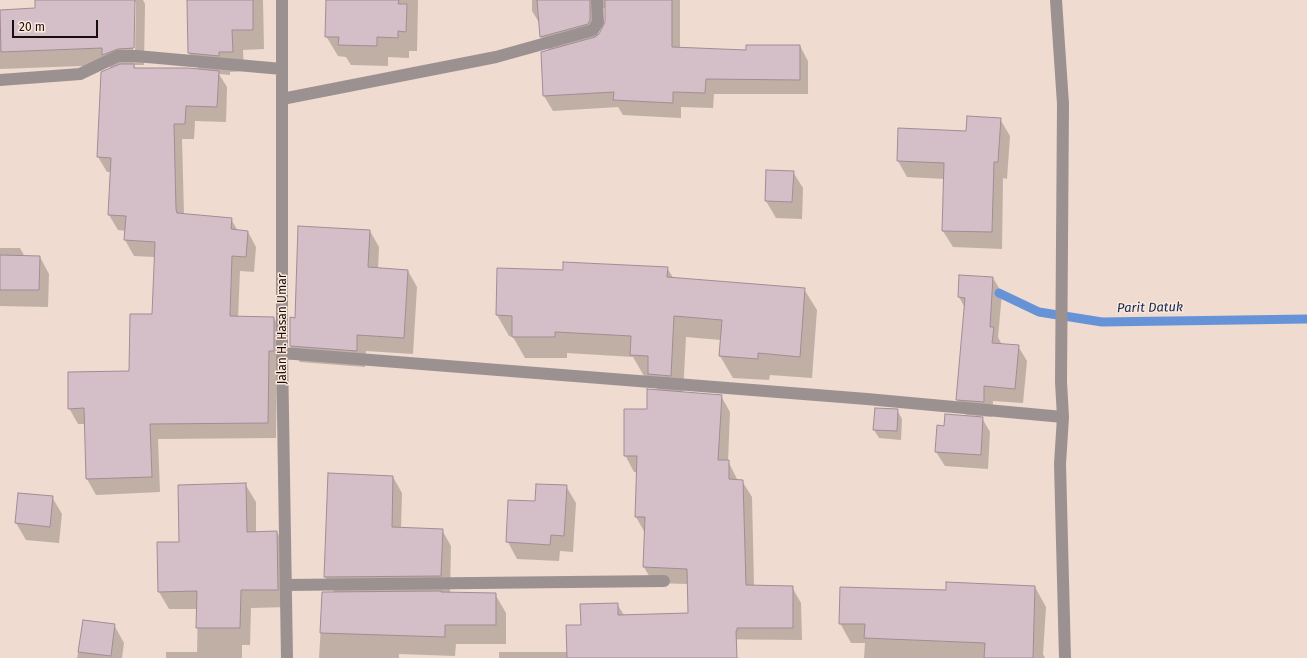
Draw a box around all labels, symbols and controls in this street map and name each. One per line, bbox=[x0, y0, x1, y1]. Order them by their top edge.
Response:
scale bar bbox=[14, 12, 100, 38]
text: 20 m bbox=[19, 20, 45, 34]
street label: Jalan H. Hasan Umar bbox=[276, 274, 290, 384]
water label: Parit Datuk bbox=[1117, 300, 1183, 316]

